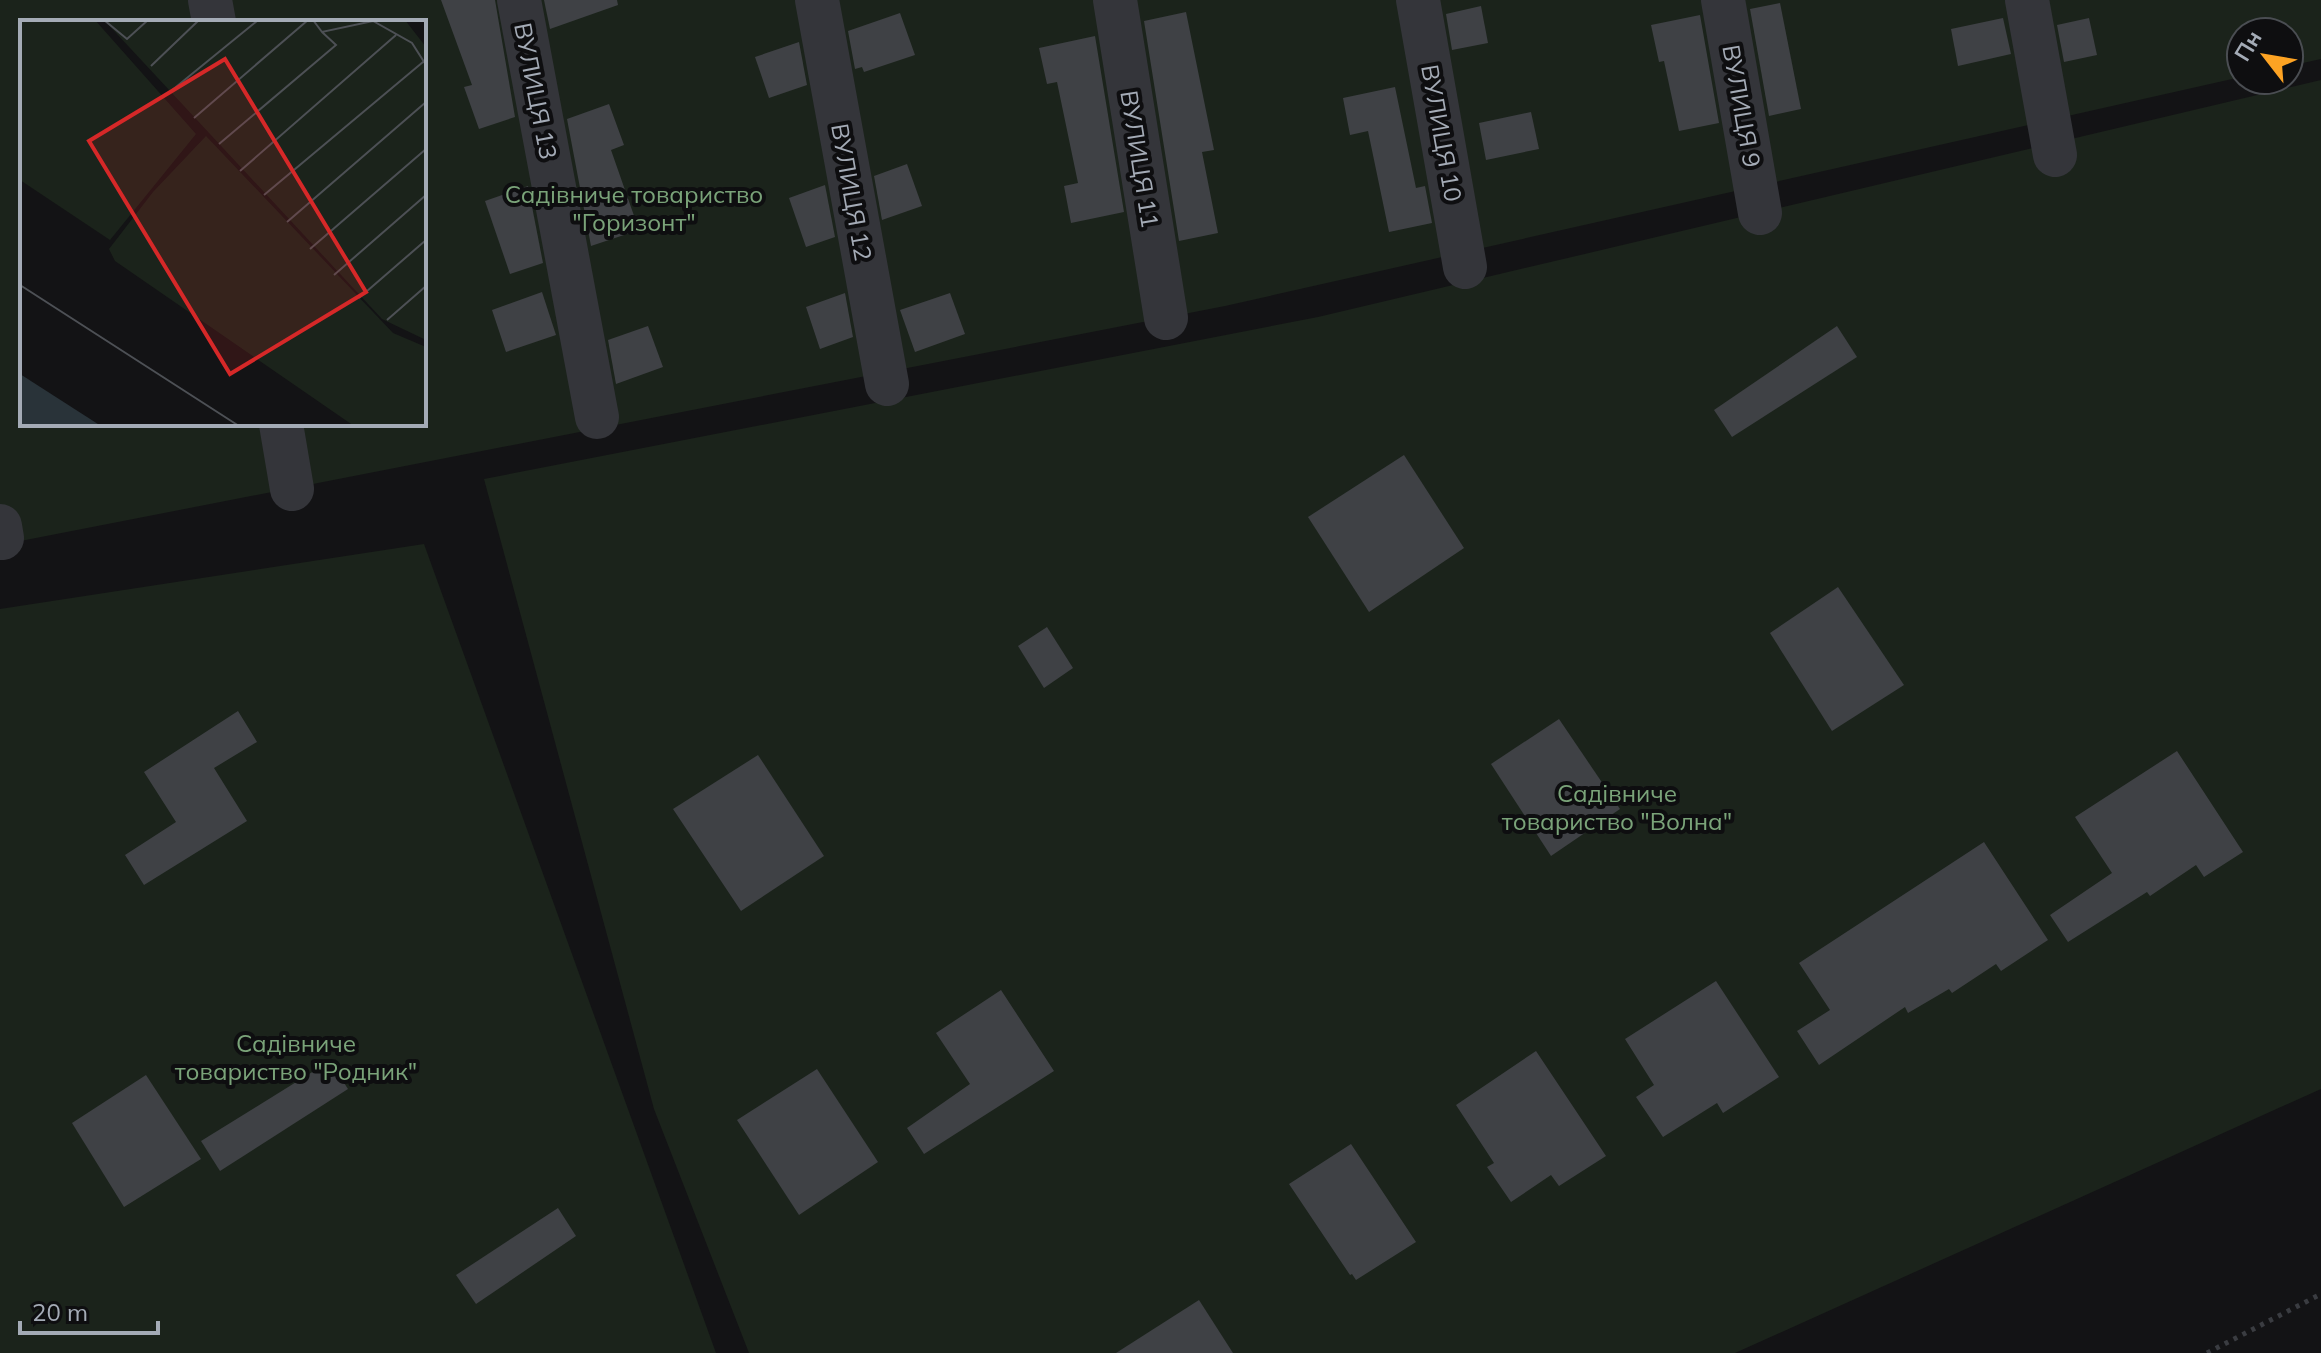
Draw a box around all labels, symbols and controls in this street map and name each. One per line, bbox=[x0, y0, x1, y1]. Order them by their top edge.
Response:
north arrow bbox=[2225, 16, 2305, 96]
inset map bbox=[20, 20, 426, 426]
street label: ВУЛИЦЯ 13 bbox=[508, 20, 564, 162]
text: Пн bbox=[2228, 25, 2268, 66]
street label: ВУЛИЦЯ 9 bbox=[1716, 42, 1768, 170]
street label: ВУЛИЦЯ 10 bbox=[1415, 62, 1469, 204]
street label: ВУЛИЦЯ 11 bbox=[1114, 88, 1166, 230]
street label: ВУЛИЦЯ 12 bbox=[825, 121, 879, 263]
park label: Садівниче товариство "Горизонт" bbox=[505, 179, 763, 237]
park label: Садівниче товариство "Волна" bbox=[1502, 778, 1732, 836]
park label: Садівниче товариство "Родник" bbox=[175, 1028, 417, 1086]
scale bar bbox=[20, 1285, 158, 1335]
text: 20 m bbox=[32, 1297, 88, 1327]

